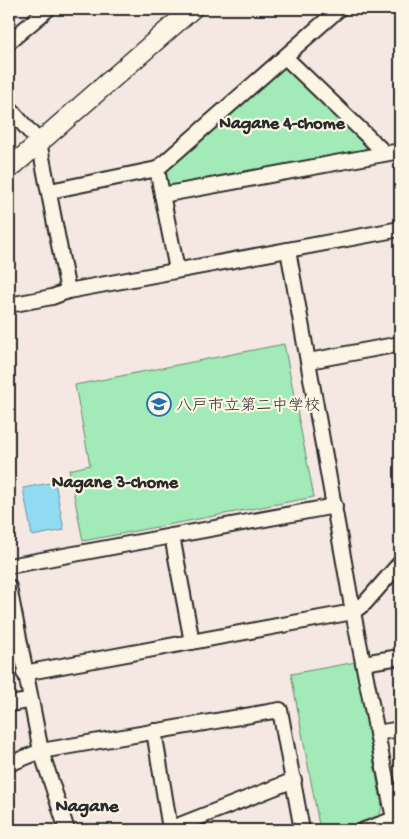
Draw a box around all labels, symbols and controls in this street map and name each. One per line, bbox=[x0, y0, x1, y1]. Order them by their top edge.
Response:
district label: Nagane 4-chome bbox=[219, 114, 345, 135]
school or university icon: 八戸市立第二中学校 bbox=[146, 391, 172, 417]
place label: 八戸市立第二中学校 bbox=[176, 396, 320, 417]
district label: Nagane 3-chome bbox=[52, 473, 179, 494]
district label: Nagane bbox=[55, 796, 120, 819]

